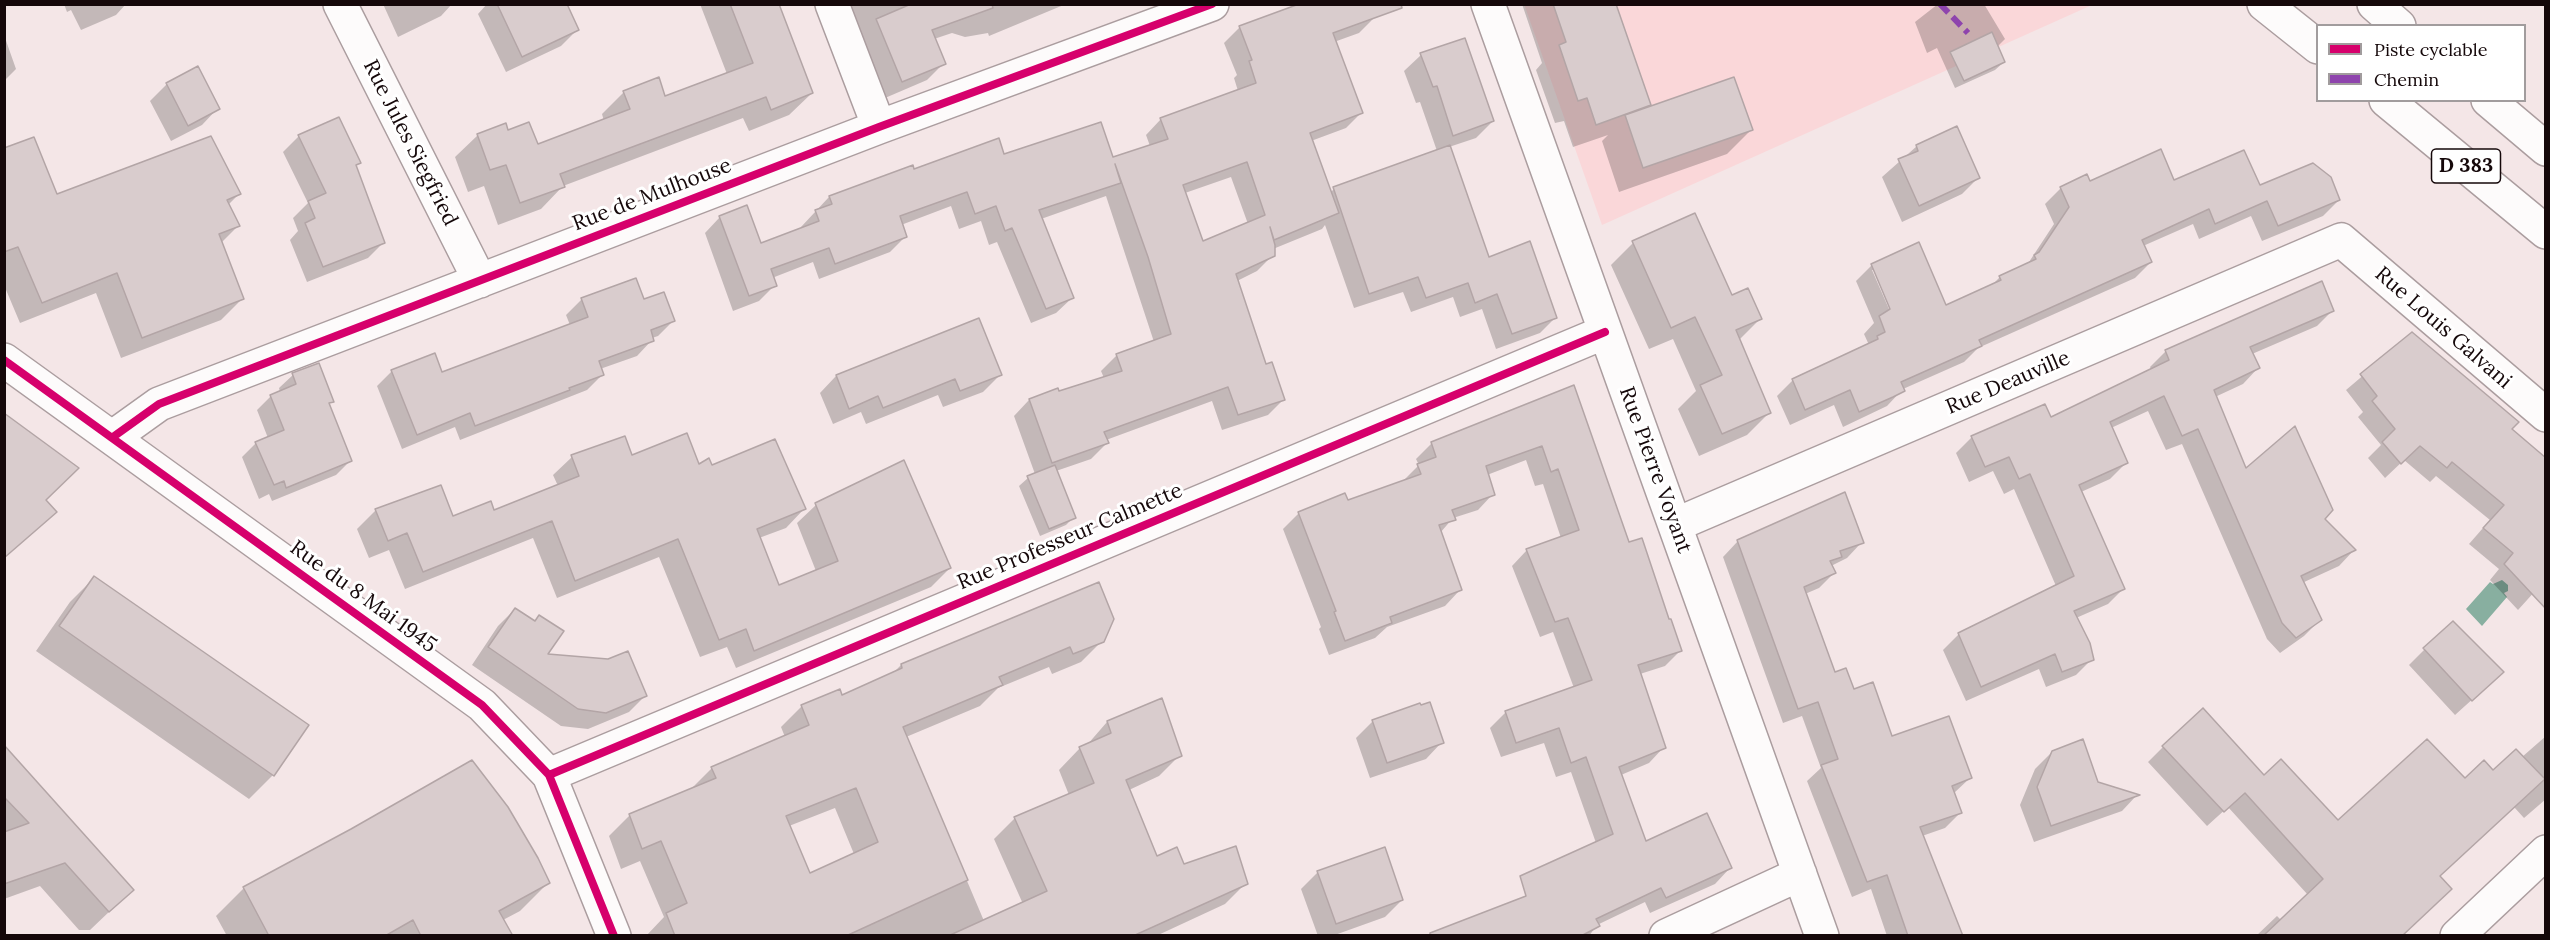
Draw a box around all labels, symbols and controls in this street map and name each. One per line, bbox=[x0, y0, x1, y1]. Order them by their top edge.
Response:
legend bbox=[2316, 24, 2526, 102]
text: Piste cyclable bbox=[2374, 38, 2487, 61]
street label: Rue Jules Siegfried bbox=[357, 56, 463, 230]
text: Chemin bbox=[2374, 68, 2439, 91]
road number: D 383 bbox=[2432, 149, 2500, 183]
street label: Rue de Mulhouse bbox=[569, 153, 735, 237]
street label: Rue Louis Galvani bbox=[2369, 262, 2517, 394]
street label: Rue Deauville bbox=[1942, 346, 2074, 420]
street label: Rue Pierre Voyant bbox=[1613, 383, 1697, 557]
street label: Rue Professeur Calmette bbox=[954, 478, 1186, 596]
street label: Rue du 8 Mai 1945 bbox=[285, 535, 441, 659]

